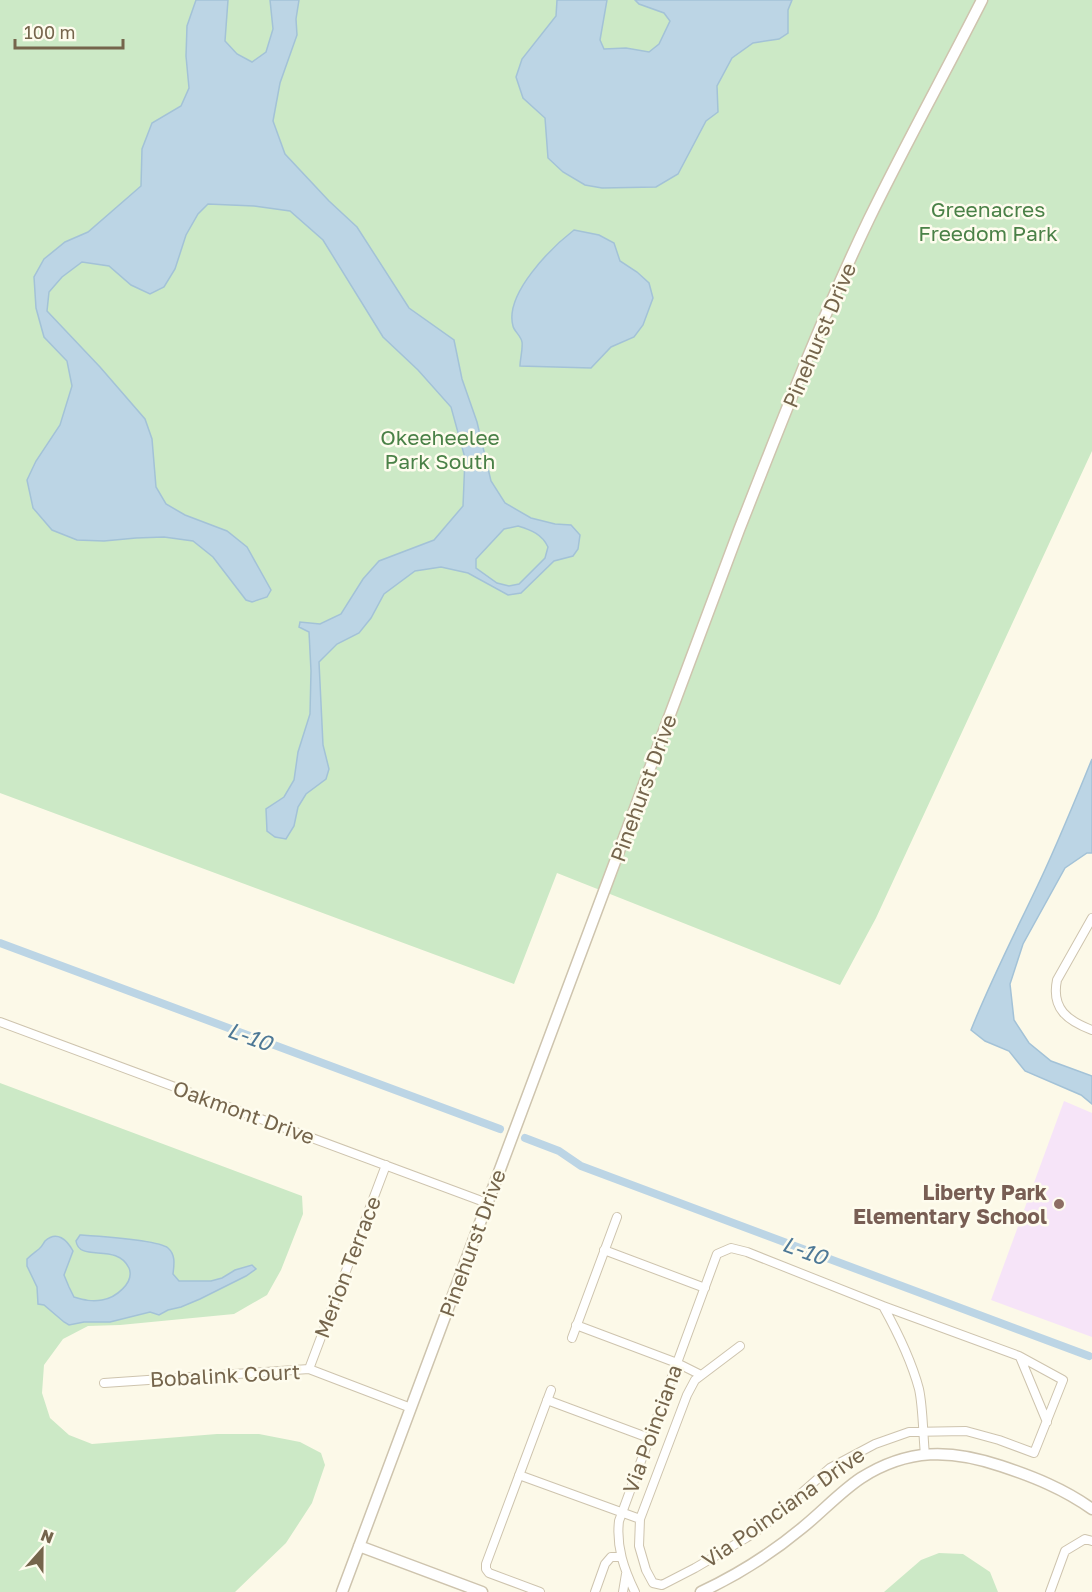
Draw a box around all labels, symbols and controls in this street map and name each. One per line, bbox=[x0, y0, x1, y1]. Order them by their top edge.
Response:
scale bar bbox=[15, 12, 123, 50]
text: 100 m bbox=[24, 21, 75, 43]
park label: Greenacres Freedom Park bbox=[918, 196, 1058, 246]
street label: Pinehurst Drive bbox=[777, 259, 861, 411]
park label: Okeeheelee Park South bbox=[380, 424, 500, 474]
street label: Pinehurst Drive bbox=[604, 711, 682, 865]
water label: L-10 bbox=[224, 1016, 277, 1057]
street label: Oakmont Drive bbox=[170, 1074, 318, 1150]
street label: Pinehurst Drive bbox=[433, 1166, 511, 1320]
place label: Liberty Park Elementary School bbox=[853, 1179, 1047, 1229]
street label: Merion Terrace bbox=[308, 1192, 386, 1342]
marker: Liberty Park Elementary School bbox=[1052, 1197, 1066, 1211]
water label: L-10 bbox=[779, 1230, 832, 1271]
street label: Bobalink Court bbox=[149, 1358, 301, 1392]
street label: Via Poinciana bbox=[617, 1361, 687, 1497]
street label: Via Poinciana Drive bbox=[697, 1441, 869, 1573]
north arrow bbox=[12, 1520, 72, 1580]
text: N bbox=[38, 1524, 57, 1548]

